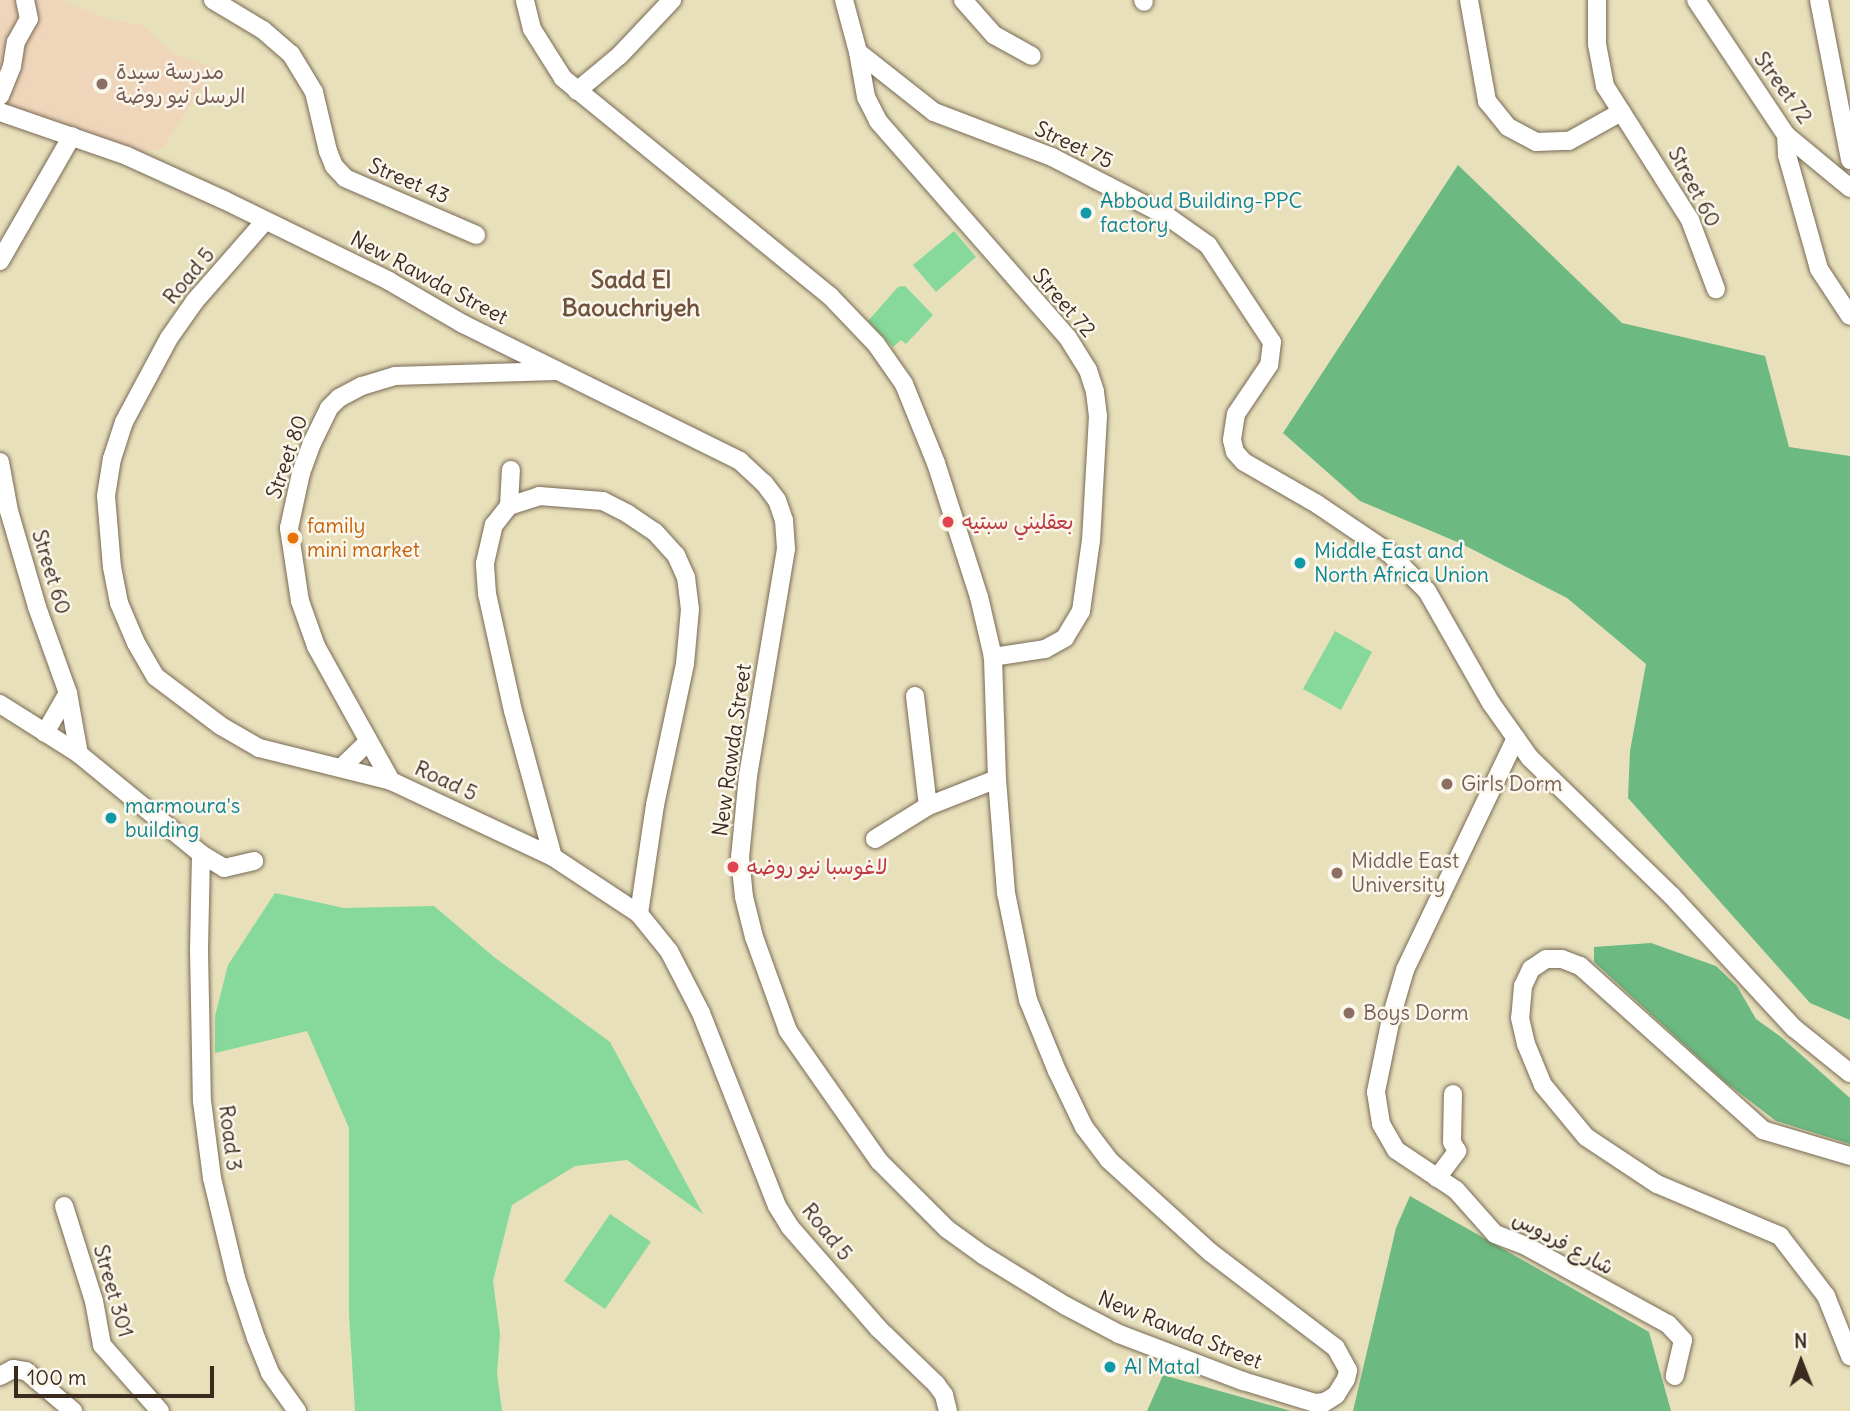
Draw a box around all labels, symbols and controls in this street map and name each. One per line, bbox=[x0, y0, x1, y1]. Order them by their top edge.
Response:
street label: Street 72 bbox=[1748, 47, 1818, 129]
place label: مدرسة سيدة الرسل نيو روضة bbox=[116, 59, 245, 109]
marker: مدرسة سيدة الرسل نيو روضة bbox=[94, 76, 110, 92]
street label: Street 75 bbox=[1031, 116, 1117, 174]
street label: Street 60 bbox=[1662, 143, 1726, 231]
street label: Street 43 bbox=[365, 153, 453, 209]
place label: Abboud Building-PPC factory bbox=[1100, 188, 1302, 238]
marker: Abboud Building-PPC factory bbox=[1078, 205, 1094, 221]
street label: New Rawda Street bbox=[346, 226, 512, 330]
street label: Road 5 bbox=[158, 242, 220, 310]
street label: Street 72 bbox=[1027, 263, 1101, 343]
district label: Sadd El Baouchriyeh bbox=[562, 266, 700, 322]
street label: Street 80 bbox=[261, 412, 313, 502]
place label: بعقليني سبتيه bbox=[962, 509, 1074, 535]
place label: family mini market bbox=[307, 513, 420, 563]
marker: بعقليني سبتيه bbox=[940, 514, 956, 530]
street label: Street 60 bbox=[26, 527, 76, 617]
marker: family mini market bbox=[285, 530, 301, 546]
place label: Middle East and North Africa Union bbox=[1314, 538, 1489, 588]
marker: Middle East and North Africa Union bbox=[1292, 555, 1308, 571]
street label: New Rawda Street bbox=[707, 662, 757, 838]
street label: Road 5 bbox=[411, 756, 481, 806]
place label: Girls Dorm bbox=[1461, 771, 1562, 797]
marker: Girls Dorm bbox=[1439, 776, 1455, 792]
place label: marmoura's building bbox=[125, 793, 240, 843]
marker: marmoura's building bbox=[103, 810, 119, 826]
place label: Middle East University bbox=[1351, 848, 1459, 898]
place label: لاغوسبا نيو روضه bbox=[747, 854, 888, 880]
marker: لاغوسبا نيو روضه bbox=[725, 859, 741, 875]
marker: Middle East University bbox=[1329, 865, 1345, 881]
place label: Boys Dorm bbox=[1363, 1000, 1469, 1026]
marker: Boys Dorm bbox=[1341, 1005, 1357, 1021]
street label: Road 3 bbox=[213, 1104, 247, 1172]
street label: Road 5 bbox=[796, 1198, 858, 1266]
street label: شارع فردوس bbox=[1508, 1206, 1618, 1280]
street label: Street 301 bbox=[88, 1242, 138, 1340]
street label: New Rawda Street bbox=[1094, 1286, 1266, 1374]
north arrow bbox=[1766, 1327, 1836, 1397]
text: N bbox=[1794, 1329, 1807, 1353]
scale bar bbox=[18, 1352, 217, 1396]
place label: Al Matal bbox=[1124, 1354, 1200, 1380]
marker: Al Matal bbox=[1102, 1359, 1118, 1375]
text: 100 m bbox=[27, 1364, 86, 1391]

